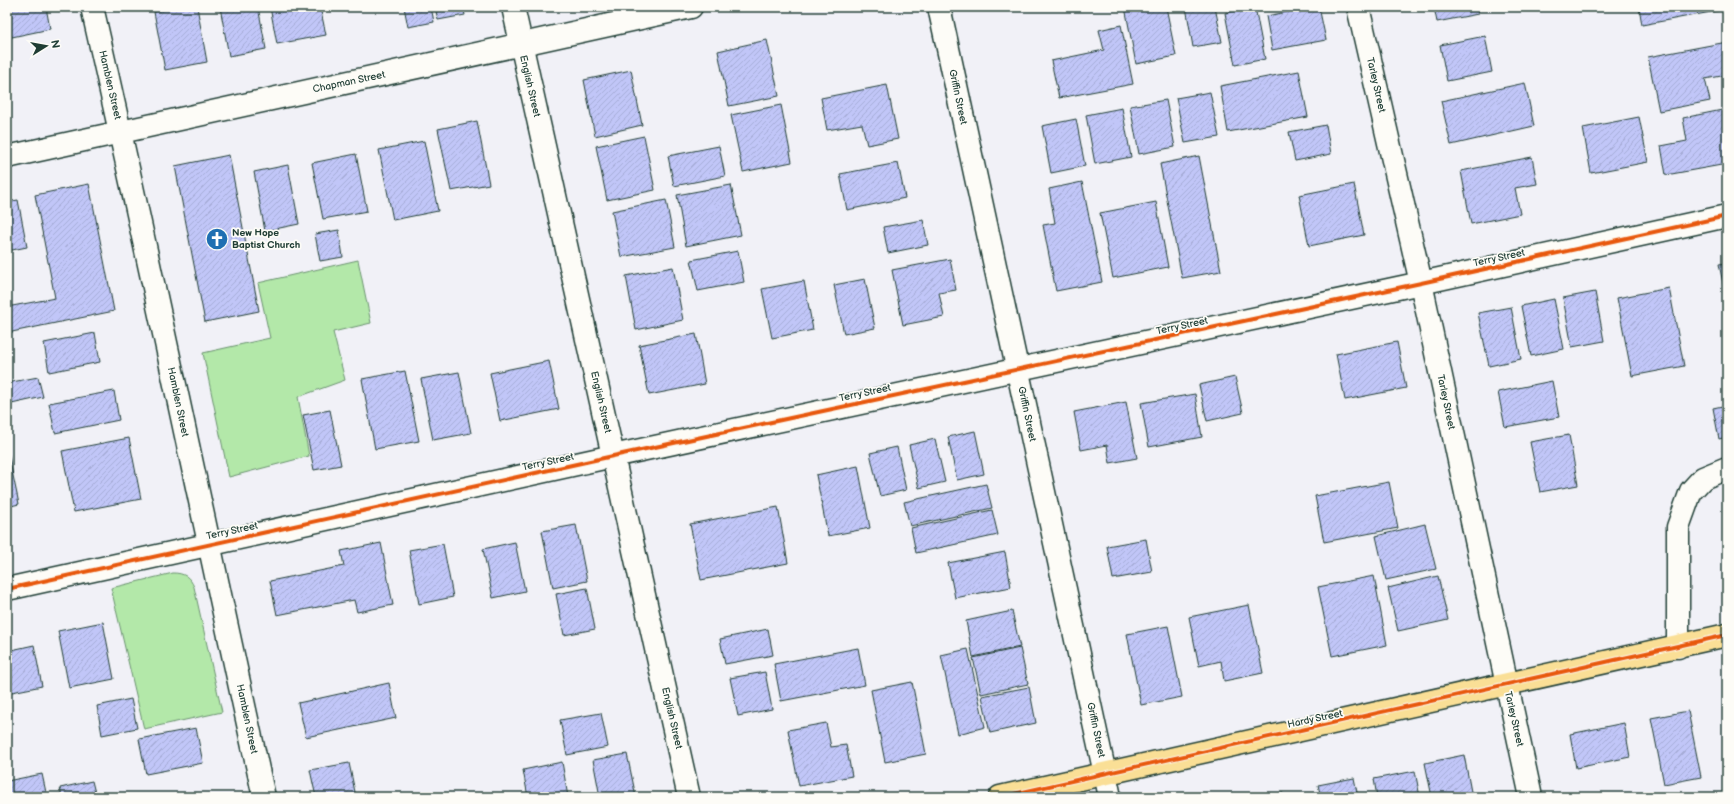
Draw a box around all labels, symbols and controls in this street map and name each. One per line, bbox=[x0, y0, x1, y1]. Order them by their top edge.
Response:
north arrow bbox=[26, 26, 66, 66]
text: N bbox=[48, 39, 62, 49]
street label: Hamblen Street bbox=[96, 49, 124, 121]
street label: English Street bbox=[517, 54, 543, 118]
street label: Tarley Street bbox=[1364, 56, 1388, 114]
street label: Chapman Street bbox=[312, 68, 386, 96]
street label: Griffin Street bbox=[946, 68, 970, 126]
church icon: New Hope Baptist Church bbox=[204, 226, 230, 252]
place label: New Hope Baptist Church bbox=[232, 227, 300, 251]
street label: Terry Street bbox=[1472, 247, 1526, 269]
street label: Terry Street bbox=[1155, 315, 1209, 337]
street label: Hamblen Street bbox=[165, 366, 191, 438]
street label: English Street bbox=[588, 370, 614, 434]
street label: Tarley Street bbox=[1434, 373, 1458, 431]
street label: Terry Street bbox=[838, 382, 892, 404]
street label: Griffin Street bbox=[1015, 385, 1039, 443]
street label: Terry Street bbox=[521, 451, 575, 473]
street label: Terry Street bbox=[205, 520, 259, 542]
street label: Hamblen Street bbox=[234, 683, 260, 755]
street label: English Street bbox=[659, 686, 685, 750]
street label: Tarley Street bbox=[1502, 690, 1526, 748]
street label: Griffin Street bbox=[1084, 701, 1108, 759]
street label: Hardy Street bbox=[1286, 707, 1344, 731]

